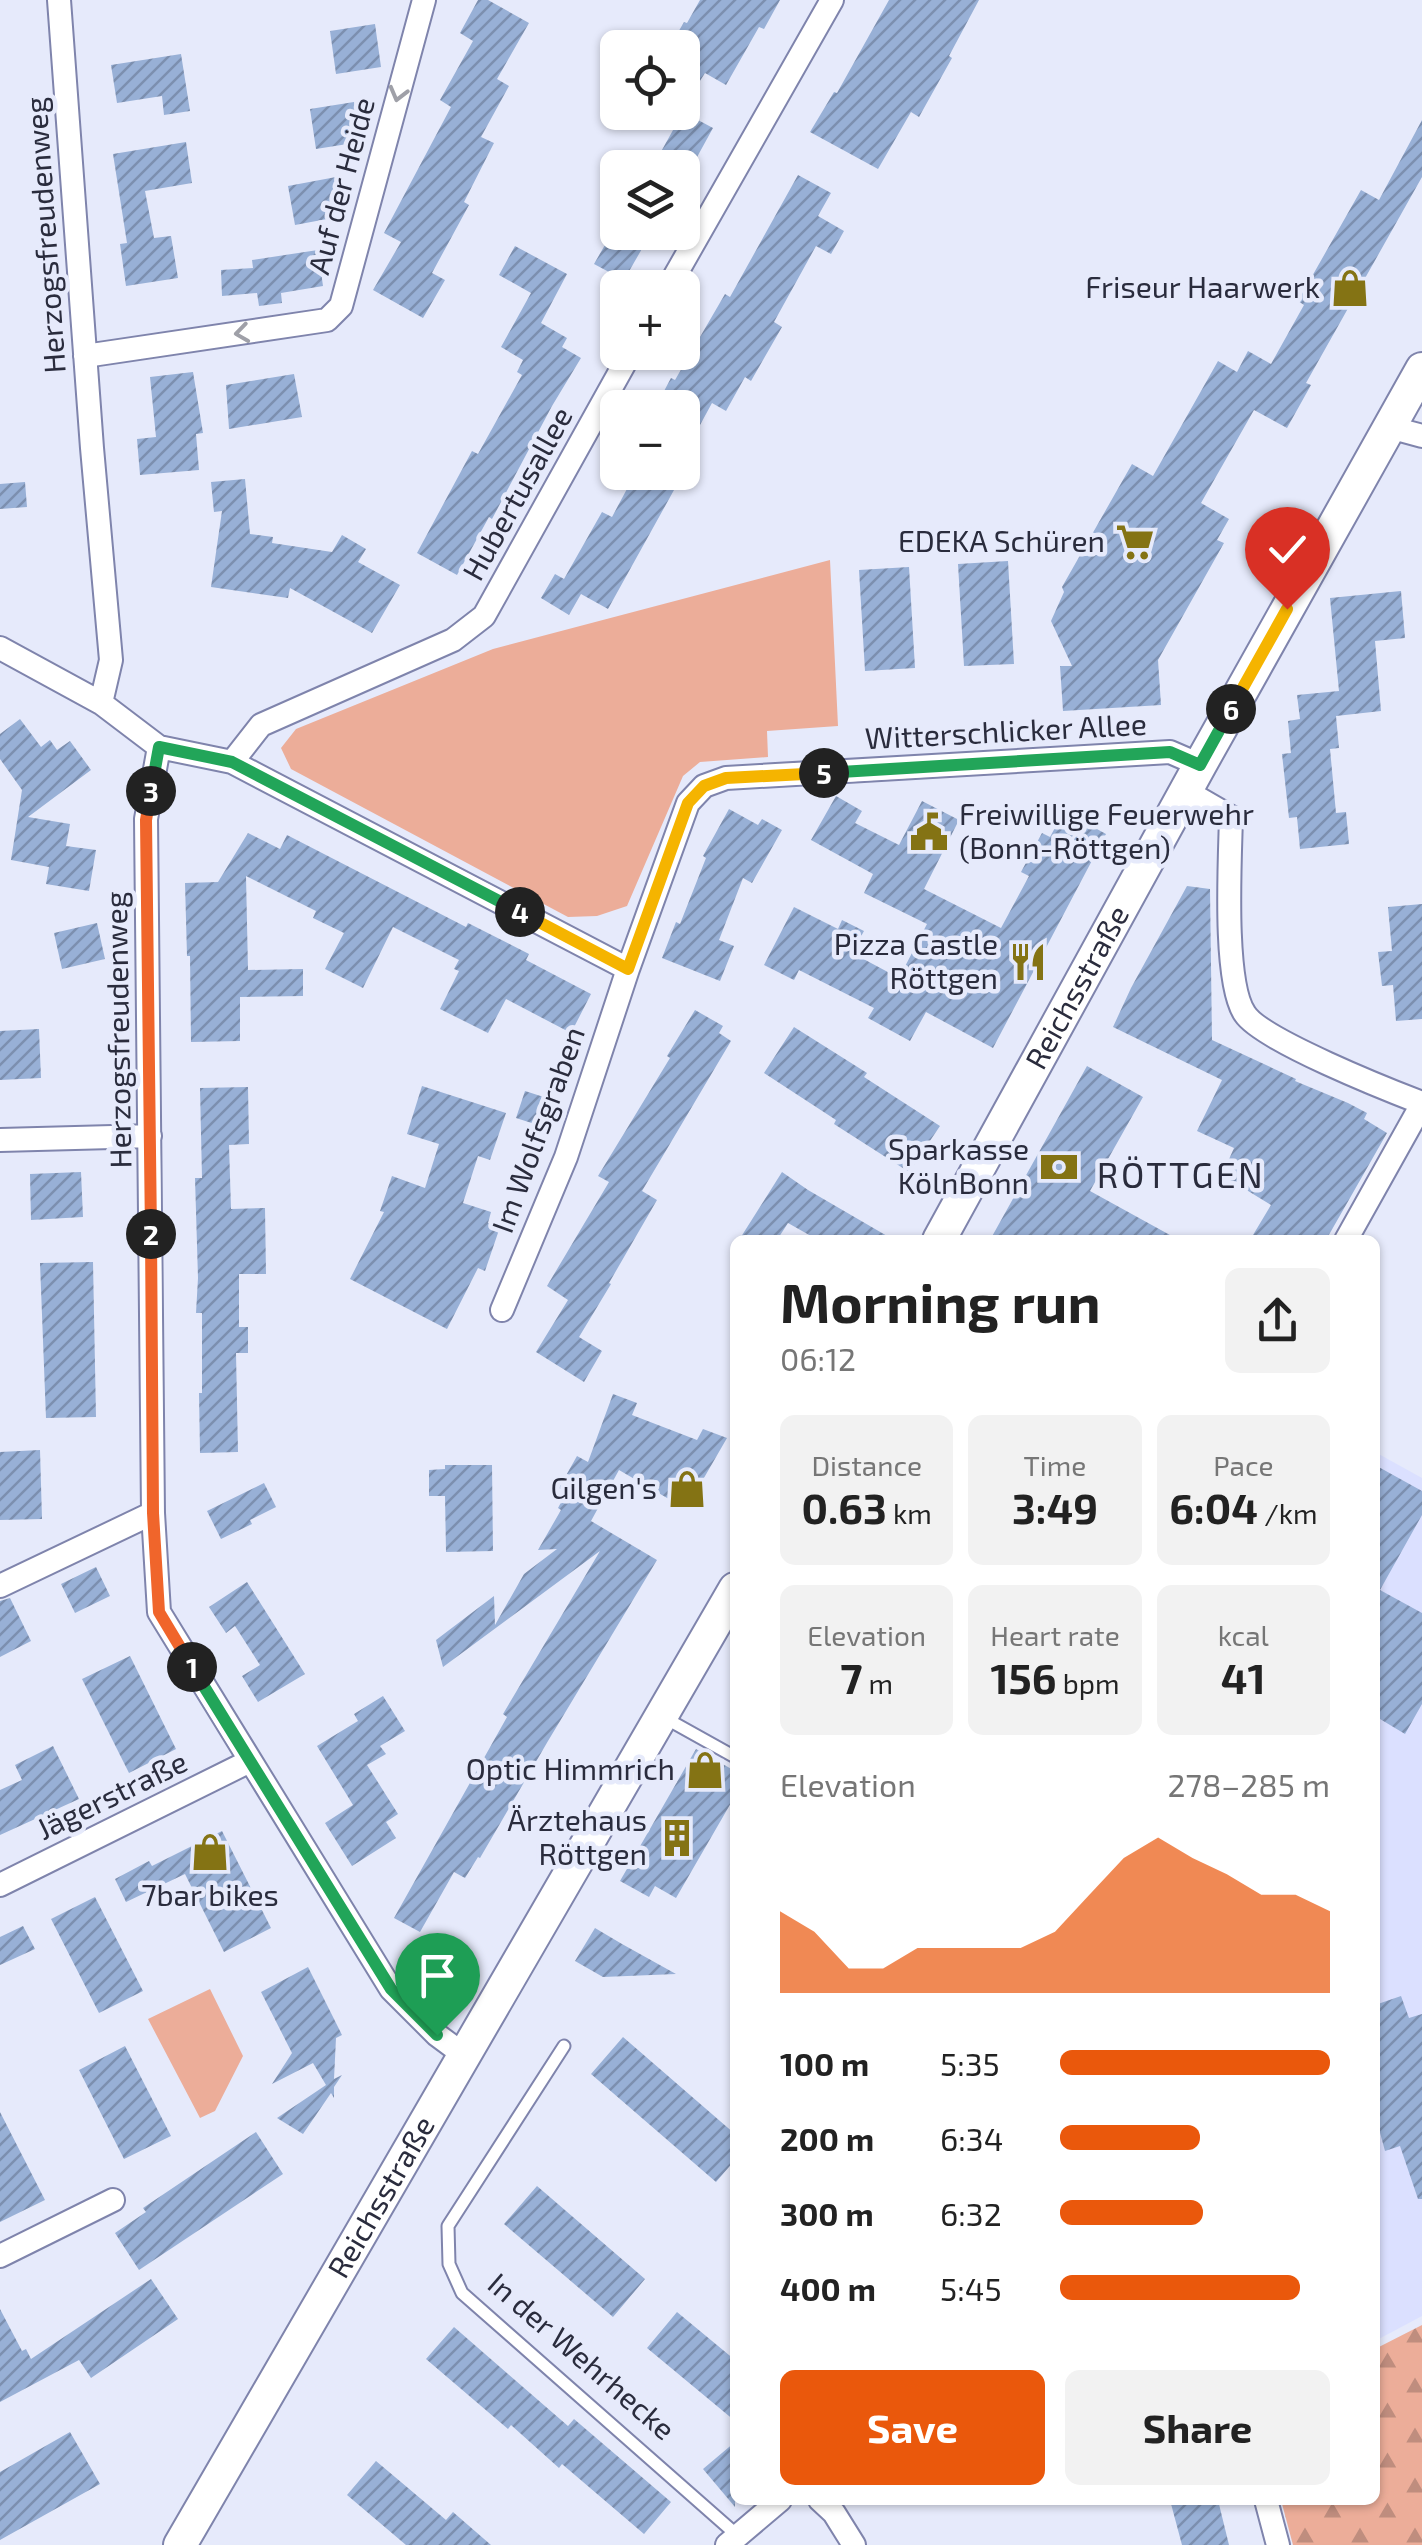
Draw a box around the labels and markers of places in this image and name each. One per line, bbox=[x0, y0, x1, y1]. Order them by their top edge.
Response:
shop icon: Friseur Haarwerk bbox=[1329, 267, 1371, 309]
place label: Friseur Haarwerk bbox=[1085, 268, 1320, 304]
pin bbox=[1245, 507, 1330, 610]
supermarket icon: EDEKA Schüren bbox=[1114, 521, 1156, 563]
place label: EDEKA Schüren bbox=[898, 522, 1105, 558]
pin: 6 bbox=[1206, 684, 1256, 734]
pin: 5 bbox=[799, 748, 849, 798]
pin: 3 bbox=[126, 766, 176, 816]
place label: Freiwillige Feuerwehr (Bonn-Röttgen) bbox=[959, 795, 1254, 865]
public building icon: Freiwillige Feuerwehr (Bonn-Röttgen) bbox=[908, 811, 950, 853]
pin: 4 bbox=[495, 887, 545, 937]
place label: Pizza Castle Röttgen bbox=[834, 925, 998, 995]
restaurant icon: Pizza Castle Röttgen bbox=[1007, 941, 1049, 983]
place label: Sparkasse KölnBonn bbox=[888, 1130, 1029, 1200]
bank icon: Sparkasse KölnBonn bbox=[1038, 1146, 1080, 1188]
pin: 2 bbox=[126, 1209, 176, 1259]
shop icon: Gilgen's bbox=[666, 1468, 708, 1510]
place label: Gilgen's bbox=[550, 1469, 657, 1505]
pin: 1 bbox=[167, 1642, 217, 1692]
shop icon: Optic Himmrich bbox=[684, 1749, 726, 1791]
place label: Optic Himmrich bbox=[466, 1750, 675, 1786]
place label: Ärztehaus Röttgen bbox=[507, 1801, 647, 1871]
building icon: Ärztehaus Röttgen bbox=[656, 1817, 698, 1859]
shop icon: 7bar bikes bbox=[189, 1831, 231, 1873]
place label: 7bar bikes bbox=[141, 1876, 279, 1912]
pin bbox=[395, 1933, 480, 2036]

